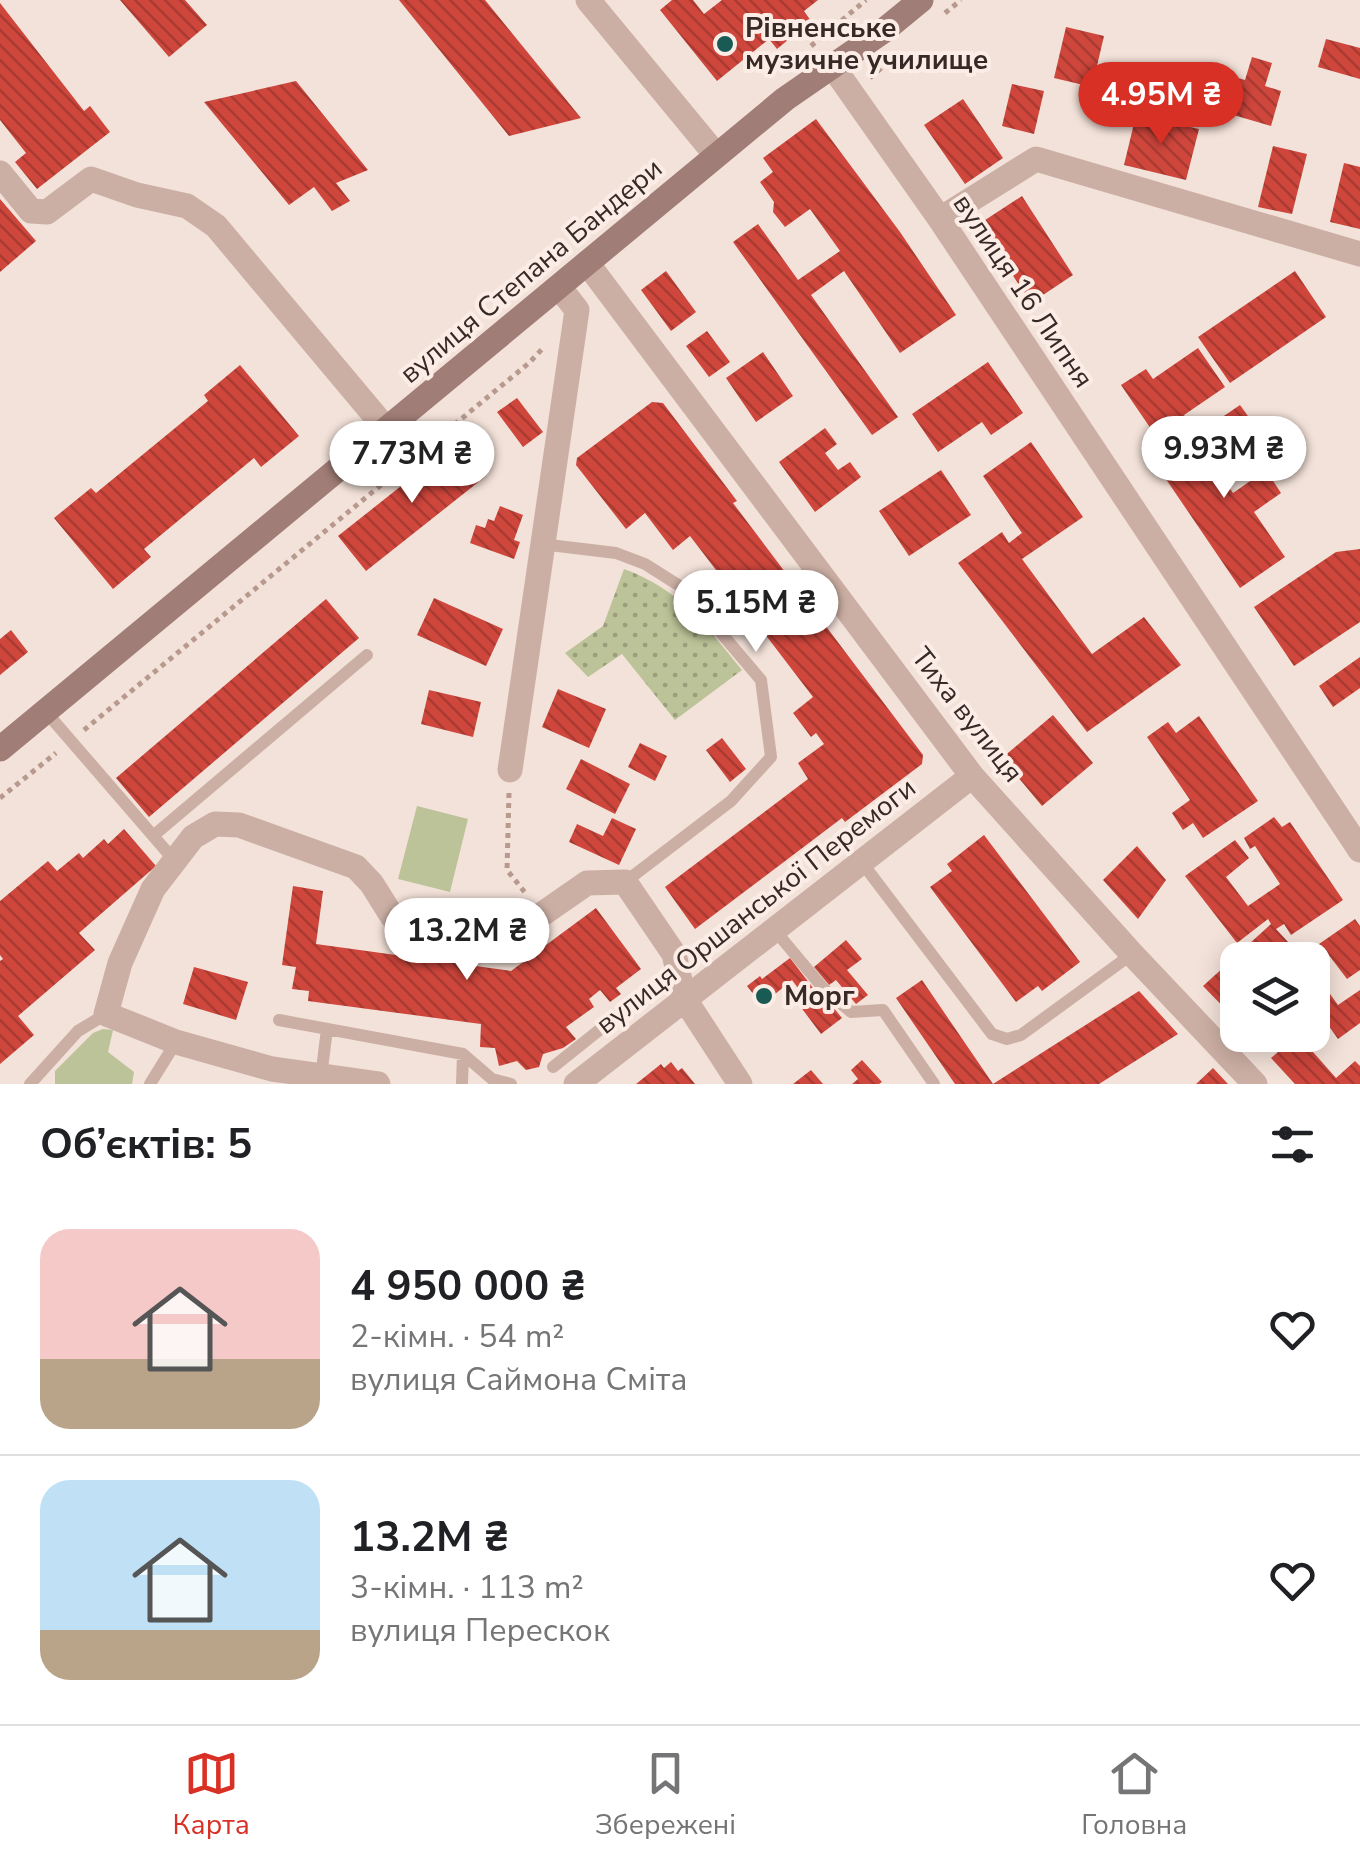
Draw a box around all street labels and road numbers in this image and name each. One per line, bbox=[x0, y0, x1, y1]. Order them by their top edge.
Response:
street label: вулиця Степана Бандери bbox=[392, 150, 670, 392]
street label: вулиця 16 Липня bbox=[944, 187, 1102, 395]
street label: Тиха вулиця bbox=[902, 640, 1032, 790]
street label: вулиця Оршанської Перемоги bbox=[588, 769, 924, 1043]

